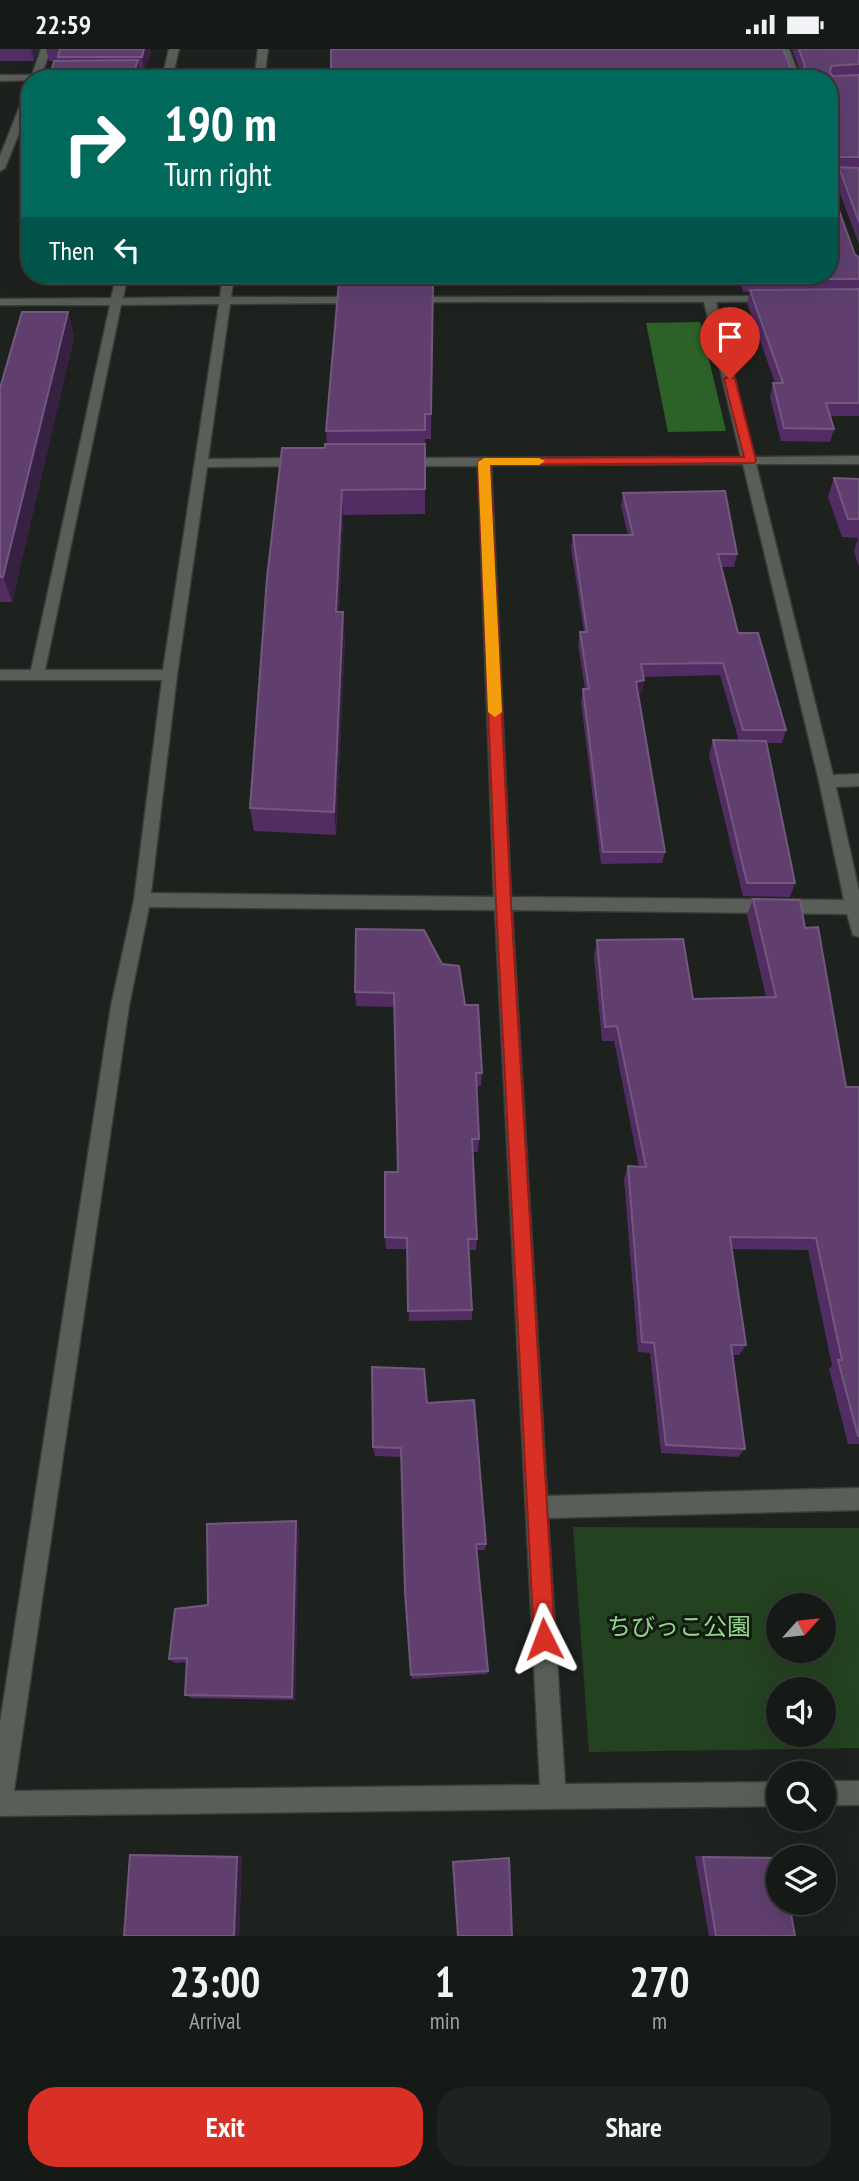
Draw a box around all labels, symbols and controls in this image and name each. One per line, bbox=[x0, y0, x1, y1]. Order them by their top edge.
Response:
text: 22:59 bbox=[35, 8, 91, 41]
text: 190 m bbox=[164, 91, 277, 155]
icon: right bbox=[49, 98, 140, 189]
text: Turn right bbox=[164, 153, 272, 195]
icon: left bbox=[108, 231, 146, 269]
text: Then bbox=[49, 234, 94, 267]
pin bbox=[700, 307, 760, 379]
icon: arrive bbox=[711, 318, 749, 356]
north arrow bbox=[766, 1593, 836, 1663]
map controls bbox=[766, 1593, 836, 1915]
position arrow bbox=[507, 1602, 581, 1676]
park label: ちびっこ公園 bbox=[607, 1611, 751, 1642]
button: sound bbox=[766, 1677, 836, 1747]
button: search bbox=[766, 1761, 836, 1831]
button: layers bbox=[766, 1845, 836, 1915]
text: 23:00 bbox=[169, 1954, 260, 2009]
text: 1 bbox=[435, 1954, 455, 2009]
text: 270 bbox=[629, 1954, 690, 2009]
text: Arrival bbox=[189, 2006, 241, 2035]
text: min bbox=[430, 2006, 460, 2035]
text: m bbox=[652, 2006, 667, 2035]
button: Exit bbox=[28, 2087, 423, 2167]
button: Share bbox=[437, 2087, 831, 2167]

